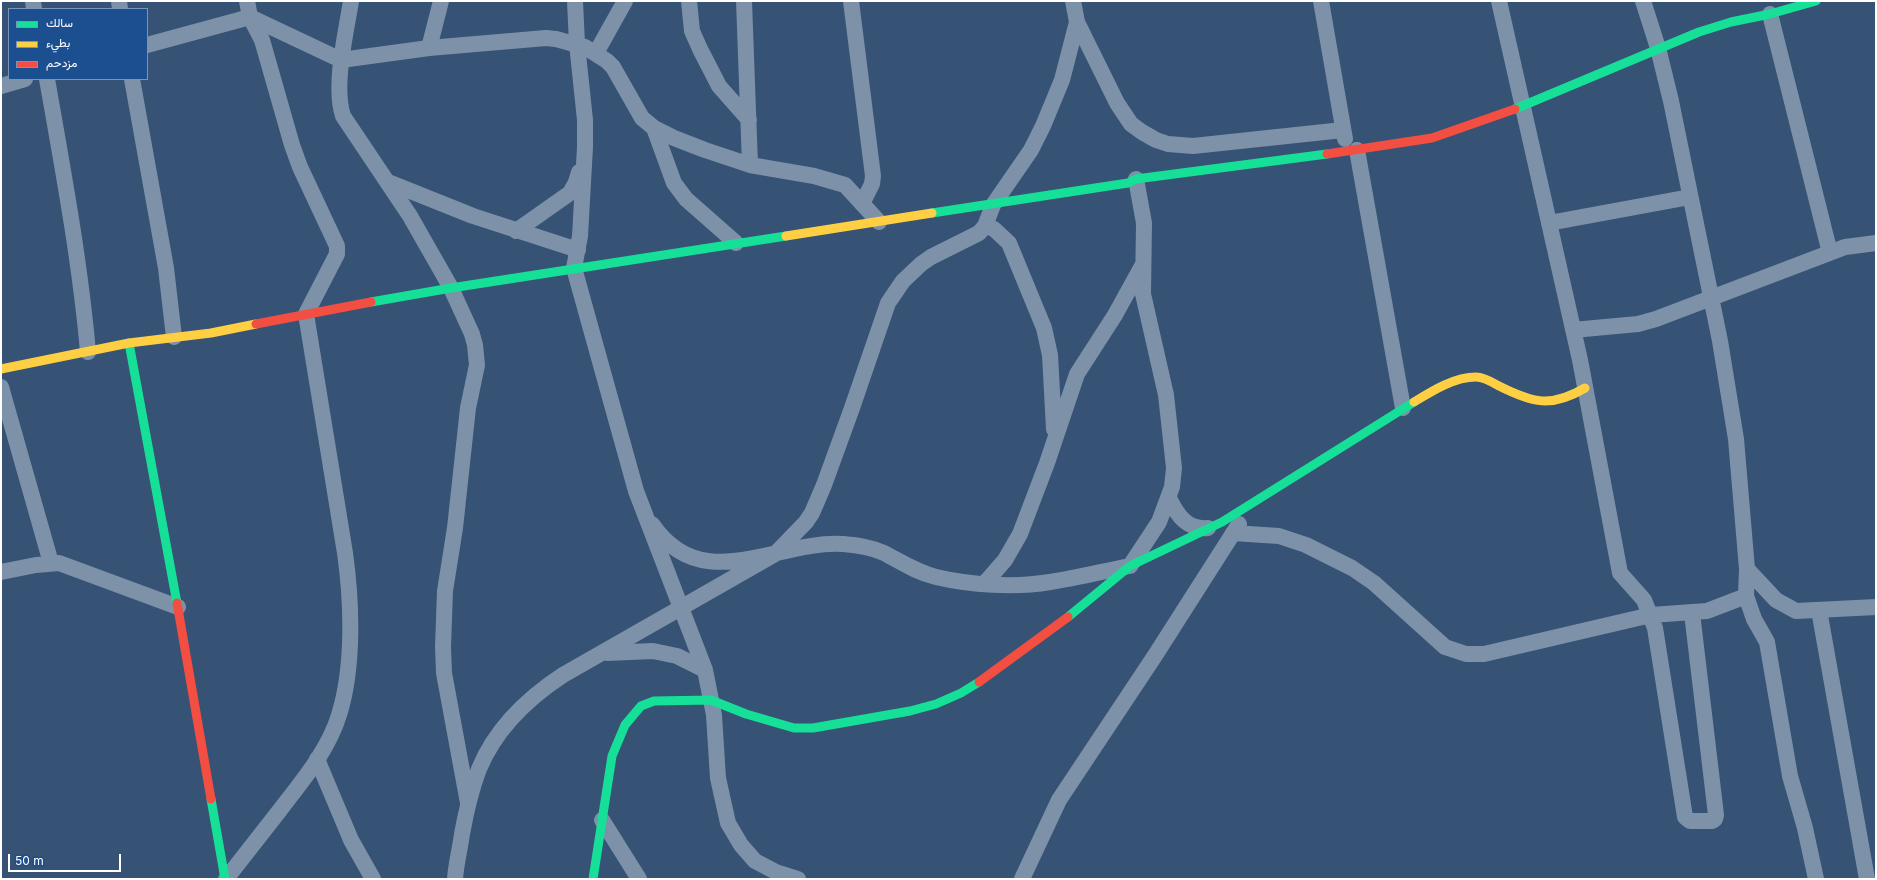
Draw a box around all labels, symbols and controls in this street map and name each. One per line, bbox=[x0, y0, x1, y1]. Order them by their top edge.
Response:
legend bbox=[8, 8, 148, 80]
text: سالك bbox=[46, 15, 73, 30]
text: بطيء bbox=[46, 35, 70, 50]
text: مزدحم bbox=[46, 55, 77, 70]
scale bar bbox=[10, 846, 123, 872]
text: 50 m bbox=[15, 853, 44, 868]

